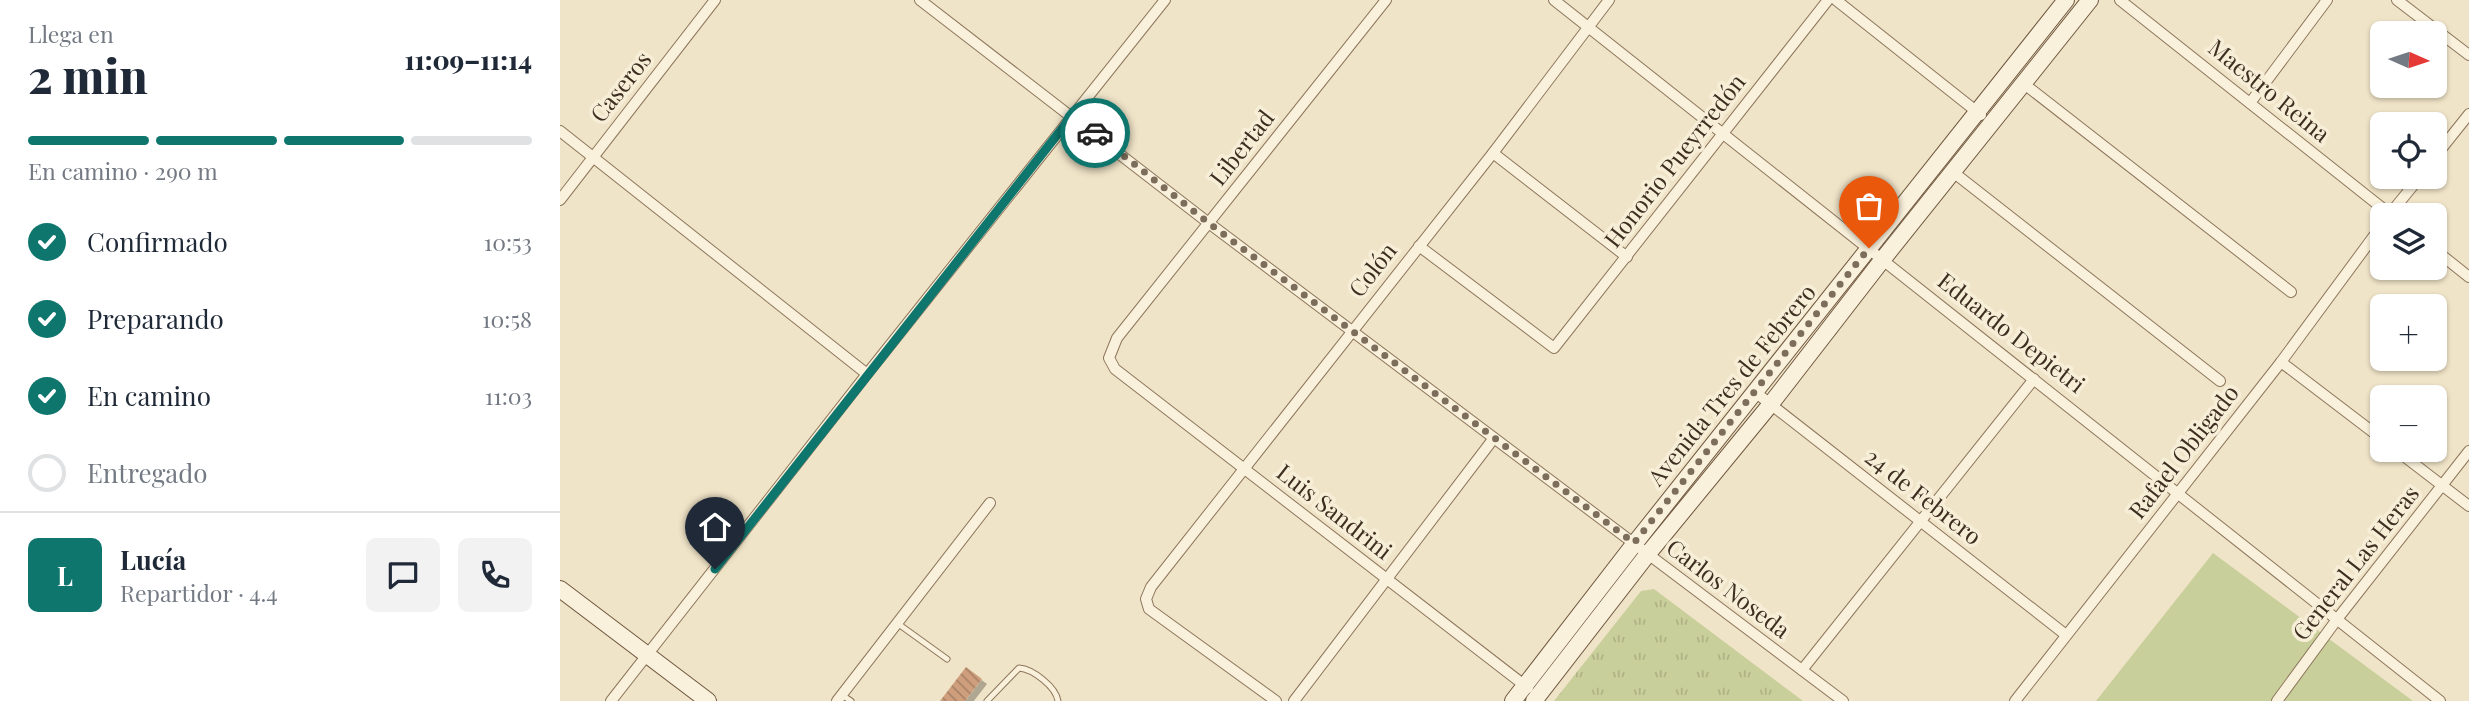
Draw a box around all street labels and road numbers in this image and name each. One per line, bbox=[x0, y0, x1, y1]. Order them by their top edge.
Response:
street label: Maestro Reina bbox=[2203, 31, 2338, 149]
street label: Caseros bbox=[582, 44, 657, 128]
street label: Honorio Pueyrredón bbox=[1596, 67, 1752, 253]
street label: Libertad bbox=[1202, 103, 1280, 191]
street label: Colón bbox=[1341, 235, 1403, 303]
street label: Eduardo Depietri bbox=[1932, 265, 2092, 399]
street label: Avenida Tres de Febrero bbox=[1639, 277, 1822, 492]
street label: Rafael Obligado bbox=[2121, 378, 2245, 524]
street label: 24 de Febrero bbox=[1859, 441, 1989, 551]
street label: Luis Sandrini bbox=[1271, 456, 1399, 566]
street label: General Las Heras bbox=[2284, 478, 2425, 646]
street label: Carlos Noseda bbox=[1661, 531, 1797, 645]

